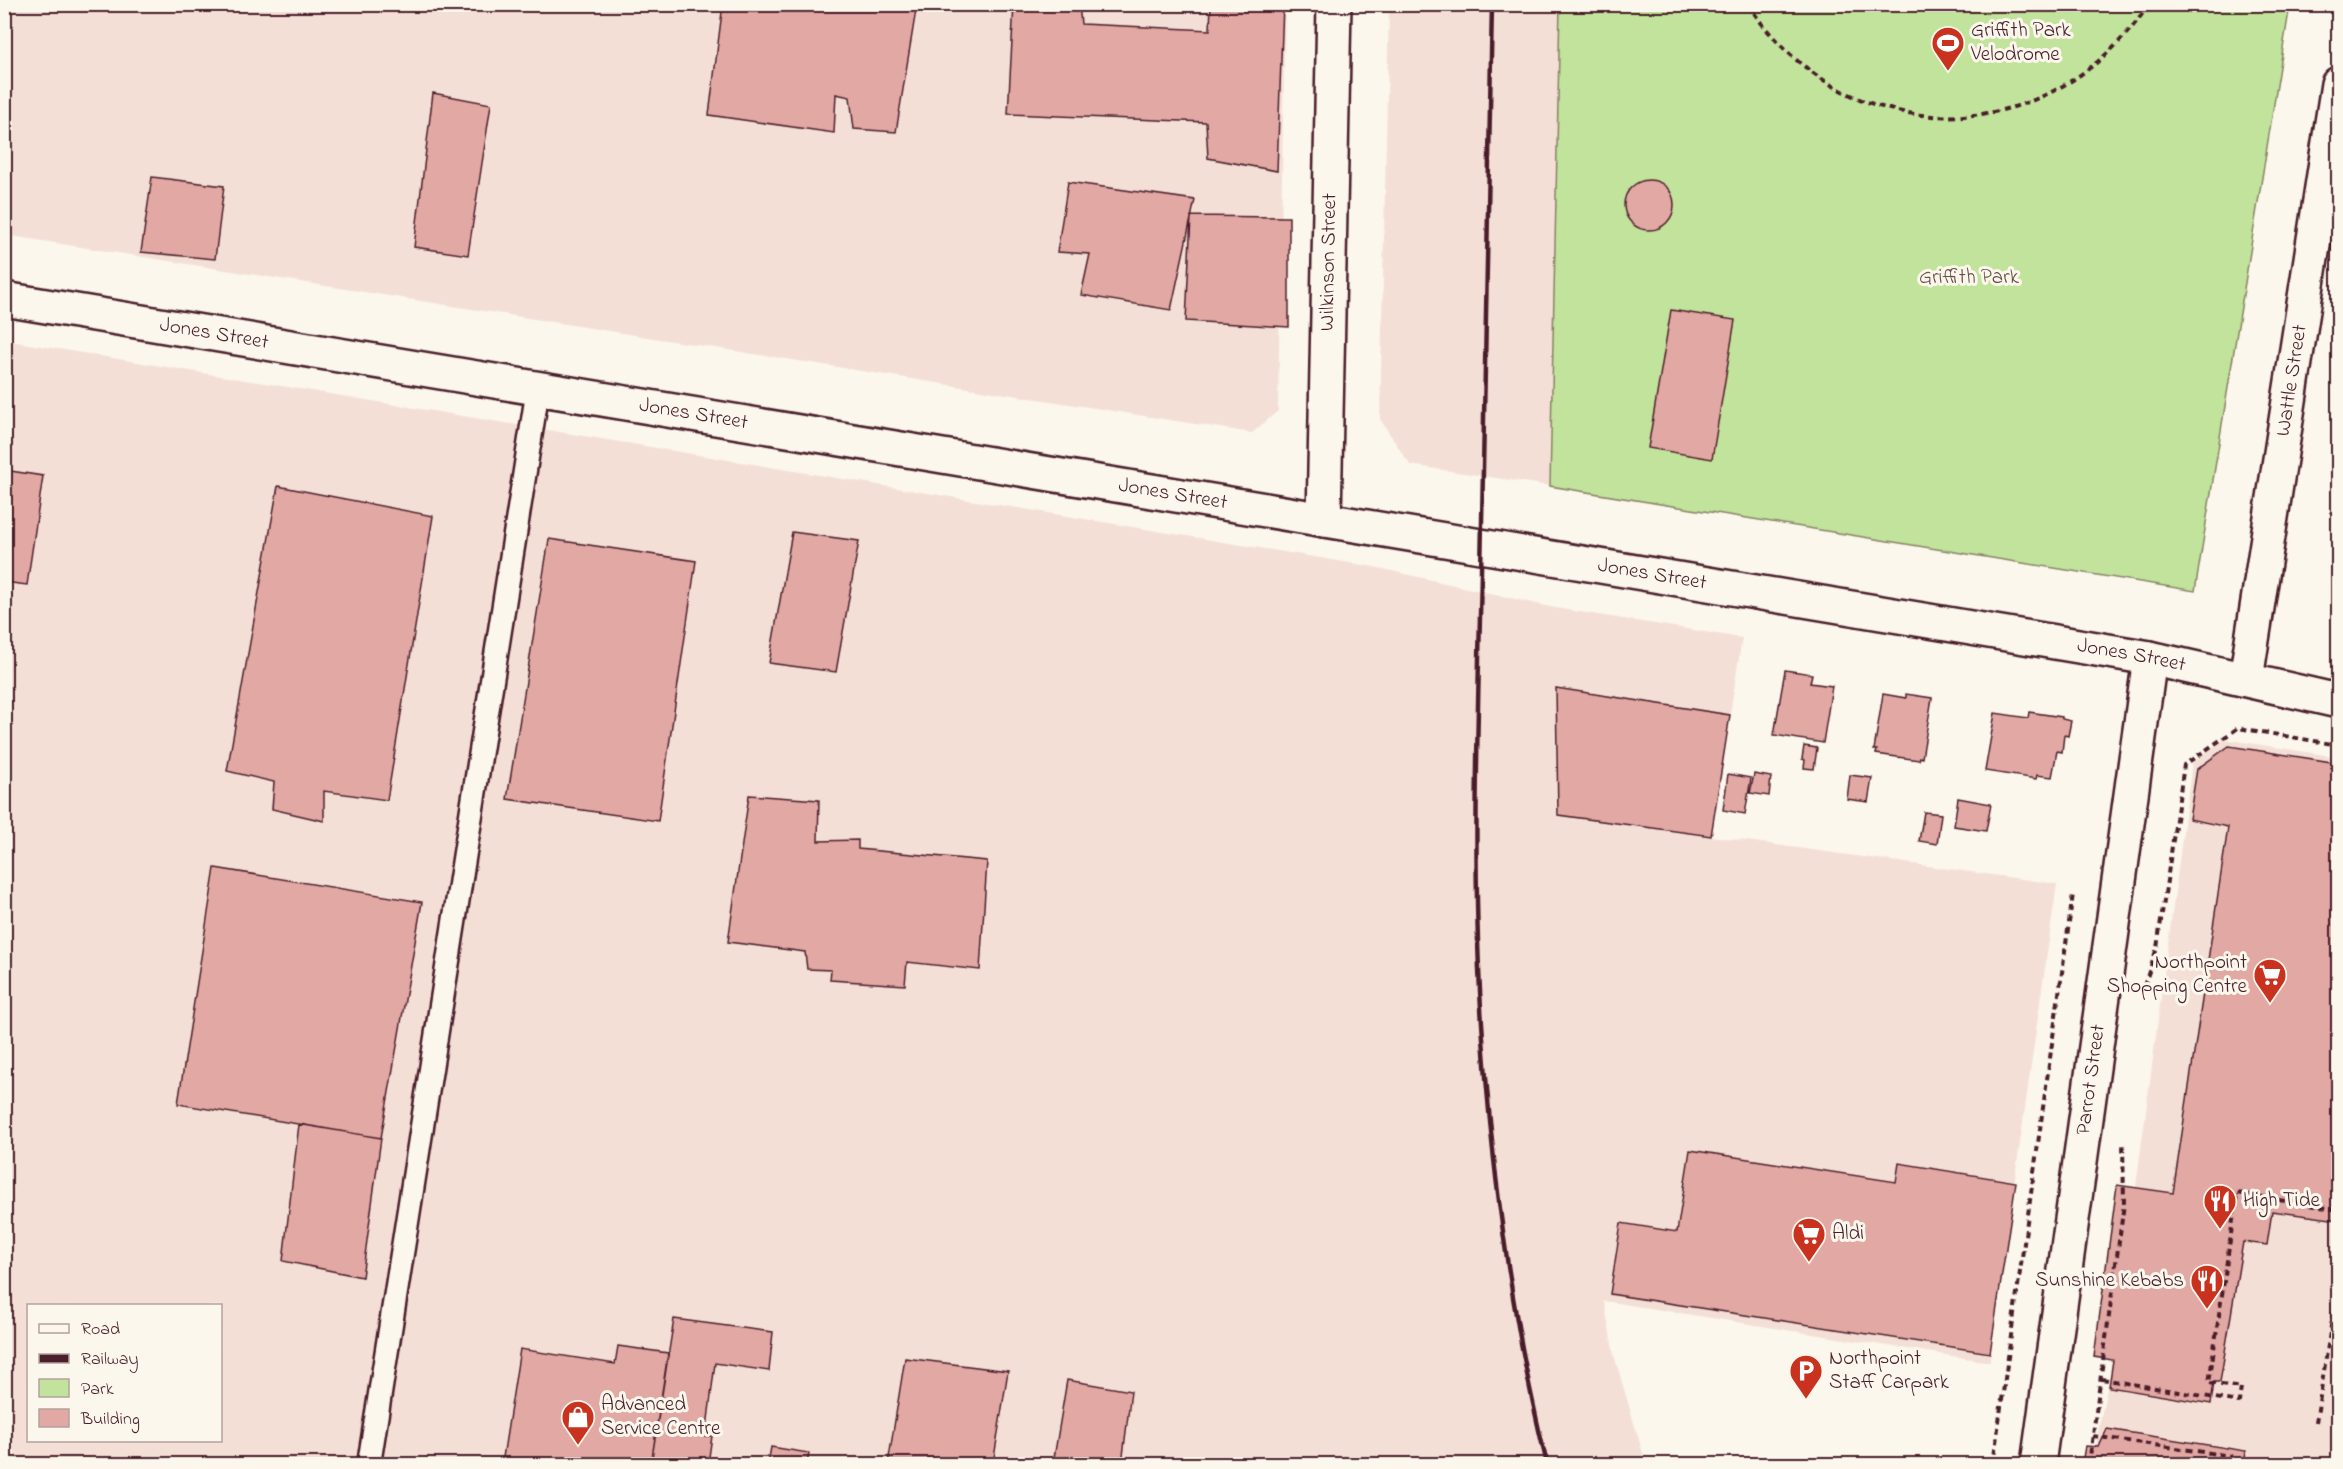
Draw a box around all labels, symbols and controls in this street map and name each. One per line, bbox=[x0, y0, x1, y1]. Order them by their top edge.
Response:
place label: Griffith Park Velodrome bbox=[1970, 16, 2072, 70]
sports icon: Griffith Park Velodrome bbox=[1930, 25, 1966, 72]
street label: Wilkinson Street bbox=[1313, 193, 1345, 331]
park label: Griffith Park bbox=[1919, 263, 2020, 293]
street label: Jones Street bbox=[157, 310, 271, 358]
street label: Wattle Street bbox=[2269, 322, 2316, 439]
street label: Jones Street bbox=[637, 390, 750, 438]
street label: Jones Street bbox=[1116, 471, 1229, 518]
street label: Jones Street bbox=[1595, 551, 1709, 599]
street label: Jones Street bbox=[2075, 631, 2189, 681]
place label: Northpoint Shopping Centre bbox=[2107, 948, 2248, 1004]
supermarket icon: Northpoint Shopping Centre bbox=[2252, 957, 2288, 1004]
street label: Parrot Street bbox=[2069, 1022, 2114, 1137]
restaurant icon: High Tide bbox=[2202, 1183, 2238, 1230]
place label: High Tide bbox=[2243, 1186, 2320, 1218]
supermarket icon: Aldi bbox=[1791, 1216, 1827, 1263]
place label: Aldi bbox=[1832, 1219, 1864, 1249]
restaurant icon: Sunshine Kebabs bbox=[2189, 1263, 2225, 1310]
place label: Sunshine Kebabs bbox=[2035, 1266, 2184, 1296]
legend bbox=[27, 1304, 222, 1442]
text: Road bbox=[81, 1317, 120, 1343]
place label: Northpoint Staff Carpark bbox=[1829, 1344, 1950, 1398]
text: Railway bbox=[81, 1347, 138, 1373]
parking icon: Northpoint Staff Carpark bbox=[1788, 1353, 1824, 1400]
text: Park bbox=[81, 1377, 114, 1403]
place label: Advanced Service Centre bbox=[601, 1390, 721, 1444]
shop icon: Advanced Service Centre bbox=[560, 1399, 596, 1446]
text: Building bbox=[80, 1407, 140, 1434]

